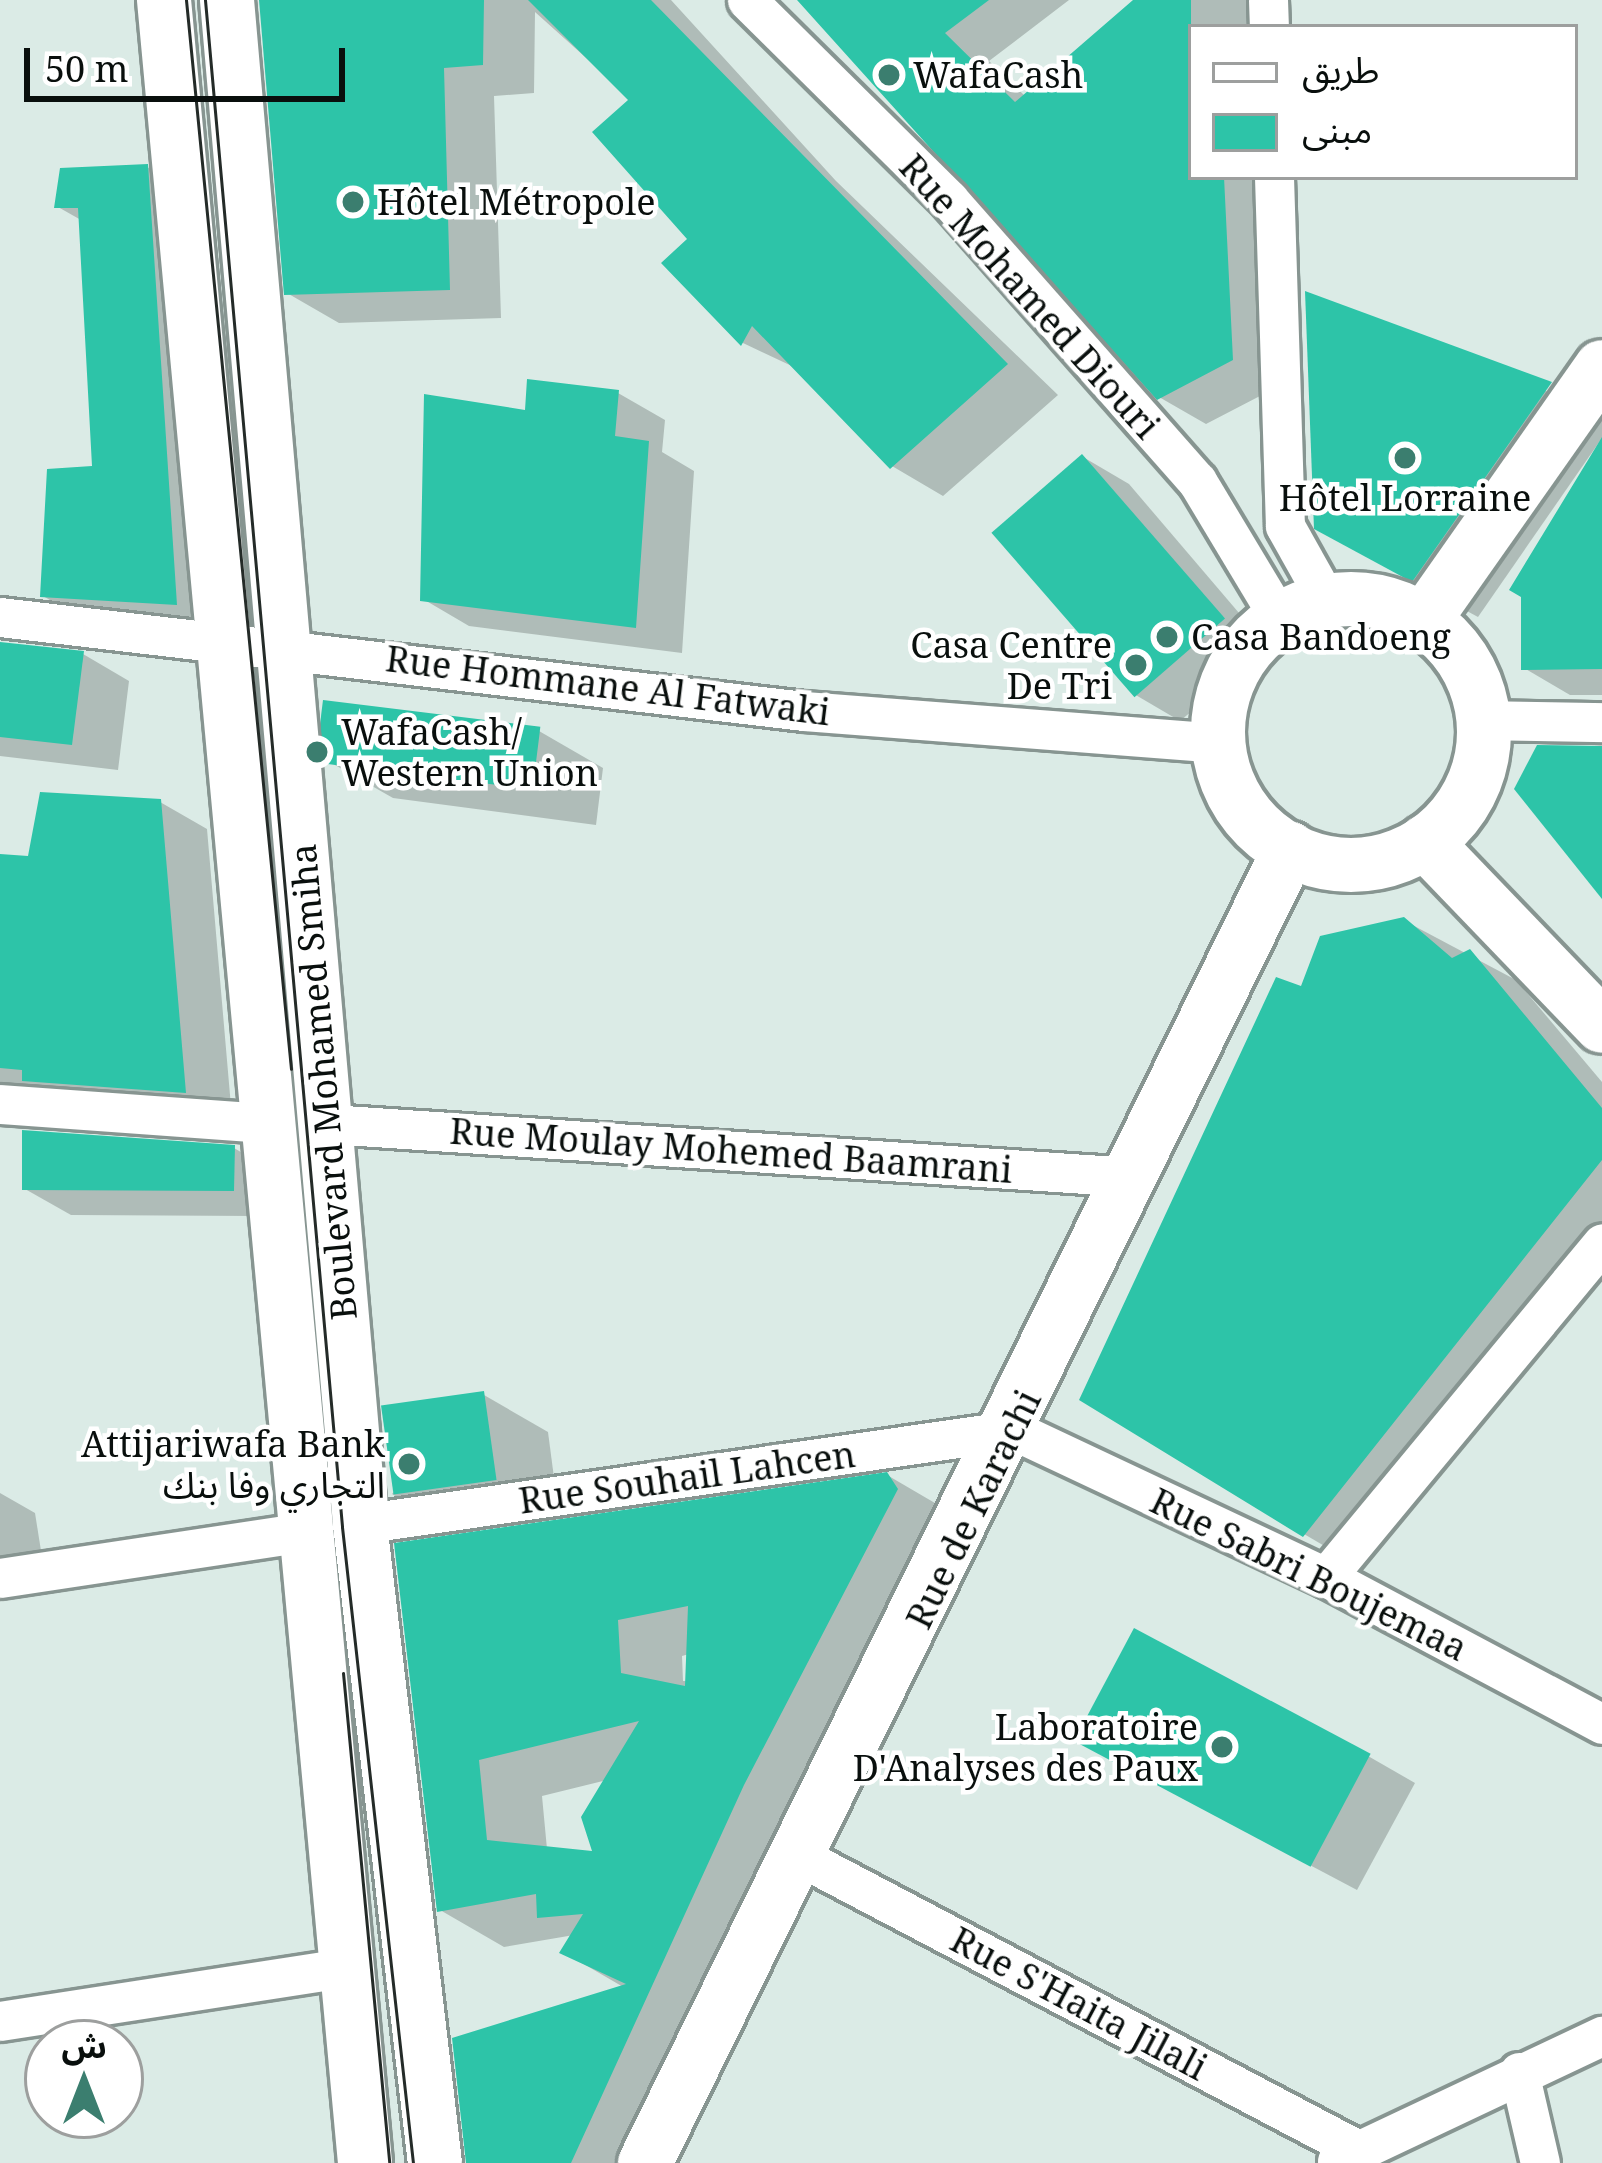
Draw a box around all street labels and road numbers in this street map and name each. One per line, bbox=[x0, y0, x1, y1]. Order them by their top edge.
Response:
street label: Rue Mohamed Diouri bbox=[891, 145, 1169, 447]
street label: Rue Hommane Al Fatwaki bbox=[383, 636, 833, 734]
street label: Boulevard Mohamed Smiha bbox=[281, 842, 365, 1322]
street label: Rue Moulay Mohemed Baamrani bbox=[448, 1109, 1014, 1191]
street label: Rue de Karachi bbox=[897, 1383, 1049, 1635]
street label: Rue Souhail Lahcen bbox=[516, 1432, 858, 1522]
street label: Rue Sabri Boujemaa bbox=[1144, 1479, 1474, 1669]
street label: Rue S'Haita Jilali bbox=[944, 1917, 1214, 2089]

